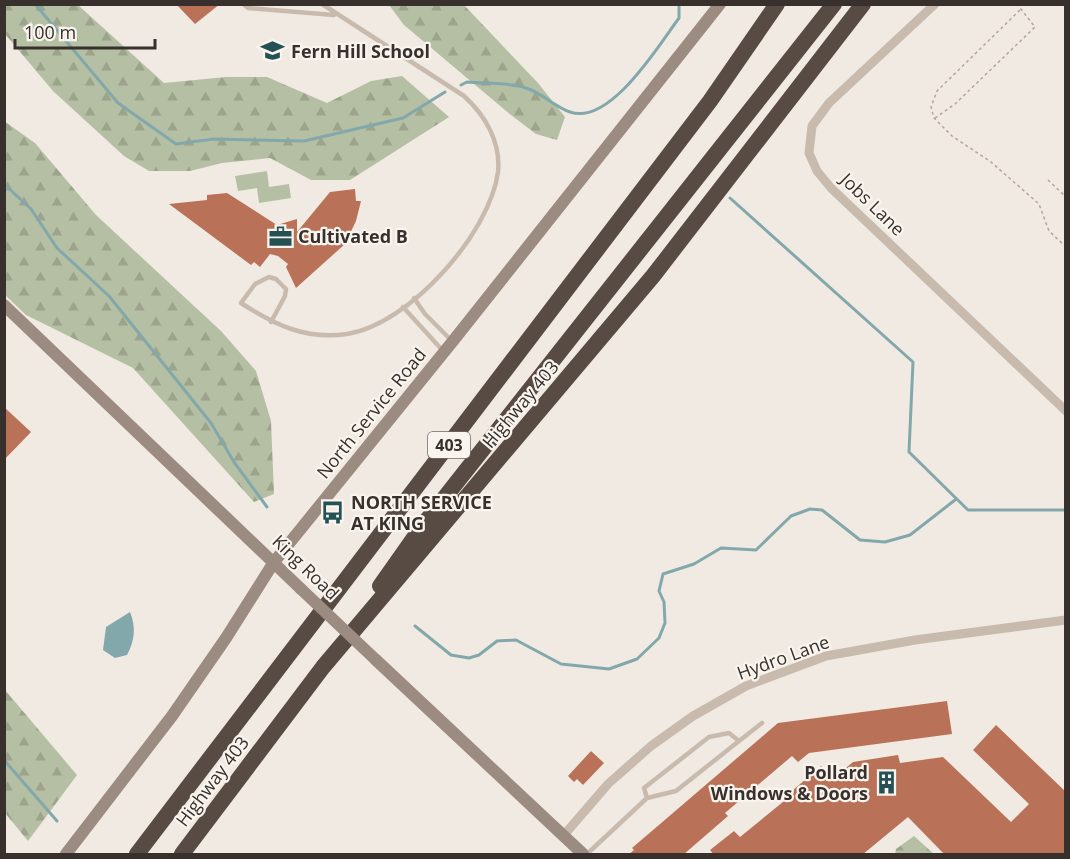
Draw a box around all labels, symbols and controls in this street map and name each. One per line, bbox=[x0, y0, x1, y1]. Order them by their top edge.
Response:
scale bar bbox=[15, 12, 154, 50]
text: 100 m bbox=[24, 20, 76, 44]
school or university icon: Fern Hill School bbox=[260, 38, 286, 64]
place label: Fern Hill School bbox=[291, 39, 430, 63]
street label: Jobs Lane bbox=[834, 166, 910, 241]
office icon: Cultivated B bbox=[267, 223, 293, 249]
place label: Cultivated B bbox=[298, 224, 408, 248]
street label: North Service Road bbox=[311, 343, 431, 483]
street label: Highway 403 bbox=[476, 355, 564, 453]
road number: 403 bbox=[428, 432, 470, 458]
place label: NORTH SERVICE AT KING bbox=[351, 490, 492, 535]
bus stop icon: NORTH SERVICE AT KING bbox=[320, 499, 346, 525]
street label: King Road bbox=[267, 529, 345, 605]
street label: Hydro Lane bbox=[733, 629, 833, 685]
street label: Highway 403 bbox=[170, 731, 254, 831]
place label: Pollard Windows & Doors bbox=[711, 760, 868, 805]
building icon: Pollard Windows & Doors bbox=[873, 769, 899, 795]

